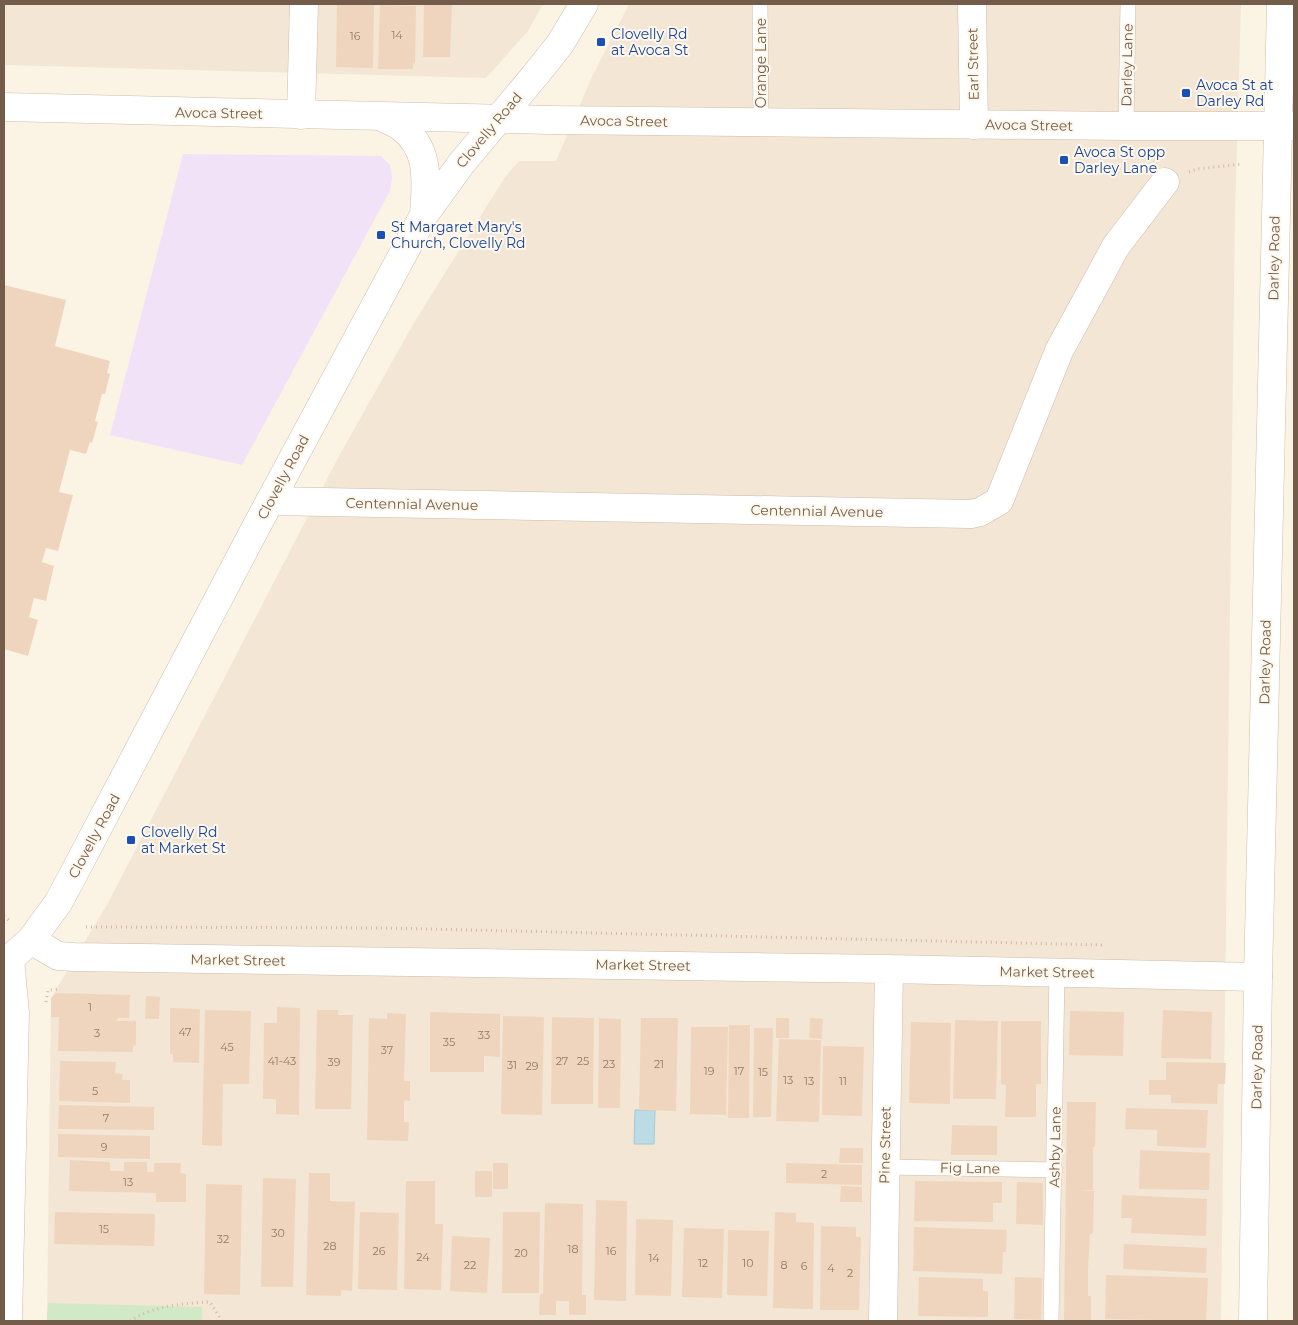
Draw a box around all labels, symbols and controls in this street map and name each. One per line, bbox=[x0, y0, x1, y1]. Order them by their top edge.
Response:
street label: Orange Lane bbox=[752, 18, 770, 108]
street label: Darley Lane bbox=[1117, 23, 1137, 107]
place label: Clovelly Rd at Avoca St bbox=[611, 25, 689, 59]
street label: Earl Street bbox=[963, 27, 983, 101]
house number: 14 bbox=[391, 28, 403, 42]
house number: 16 bbox=[350, 29, 361, 43]
marker: Clovelly Rd at Avoca St bbox=[595, 36, 607, 48]
place label: Avoca St at Darley Rd bbox=[1196, 76, 1274, 110]
marker: Avoca St at Darley Rd bbox=[1180, 87, 1192, 99]
street label: Clovelly Road bbox=[452, 88, 526, 172]
street label: Avoca Street bbox=[175, 103, 263, 123]
street label: Avoca Street bbox=[580, 111, 668, 131]
street label: Avoca Street bbox=[985, 115, 1073, 135]
place label: Avoca St opp Darley Lane bbox=[1074, 143, 1165, 177]
marker: Avoca St opp Darley Lane bbox=[1058, 154, 1070, 166]
street label: Darley Road bbox=[1264, 215, 1284, 301]
place label: St Margaret Mary's Church, Clovelly Rd bbox=[391, 218, 526, 252]
marker: St Margaret Mary's Church, Clovelly Rd bbox=[375, 229, 387, 241]
street label: Clovelly Road bbox=[253, 432, 313, 522]
street label: Centennial Avenue bbox=[346, 494, 478, 514]
street label: Centennial Avenue bbox=[751, 501, 883, 521]
street label: Darley Road bbox=[1255, 619, 1275, 705]
street label: Clovelly Road bbox=[64, 791, 124, 881]
place label: Clovelly Rd at Market St bbox=[141, 823, 226, 857]
marker: Clovelly Rd at Market St bbox=[125, 834, 137, 846]
street label: Market Street bbox=[190, 950, 286, 970]
street label: Market Street bbox=[595, 955, 691, 975]
street label: Market Street bbox=[999, 962, 1095, 982]
house number: 1 bbox=[88, 1000, 92, 1014]
street label: Darley Road bbox=[1247, 1024, 1267, 1110]
house number: 47 bbox=[178, 1025, 192, 1039]
house number: 3 bbox=[94, 1026, 100, 1040]
house number: 33 bbox=[478, 1028, 490, 1042]
house number: 35 bbox=[443, 1035, 455, 1049]
house number: 45 bbox=[220, 1040, 234, 1054]
house number: 37 bbox=[381, 1043, 393, 1057]
house number: 41-43 bbox=[268, 1054, 296, 1068]
house number: 27 bbox=[556, 1054, 568, 1068]
house number: 25 bbox=[577, 1054, 589, 1068]
house number: 39 bbox=[328, 1055, 341, 1069]
house number: 23 bbox=[603, 1057, 615, 1071]
house number: 21 bbox=[654, 1057, 664, 1071]
house number: 31 bbox=[507, 1058, 517, 1072]
house number: 29 bbox=[526, 1059, 539, 1073]
house number: 19 bbox=[704, 1064, 715, 1078]
house number: 17 bbox=[734, 1064, 744, 1078]
house number: 15 bbox=[758, 1065, 768, 1079]
house number: 13 bbox=[783, 1073, 793, 1087]
house number: 13 bbox=[804, 1074, 814, 1088]
house number: 11 bbox=[839, 1074, 847, 1088]
house number: 5 bbox=[92, 1084, 98, 1098]
street label: Pine Street bbox=[875, 1106, 895, 1184]
street label: Ashby Lane bbox=[1045, 1106, 1065, 1188]
house number: 7 bbox=[103, 1111, 109, 1125]
house number: 9 bbox=[101, 1140, 108, 1154]
street label: Fig Lane bbox=[940, 1158, 1000, 1178]
house number: 2 bbox=[821, 1167, 827, 1181]
house number: 13 bbox=[123, 1175, 133, 1189]
house number: 15 bbox=[99, 1222, 109, 1236]
house number: 30 bbox=[271, 1226, 285, 1240]
house number: 32 bbox=[217, 1232, 229, 1246]
house number: 28 bbox=[323, 1239, 337, 1253]
house number: 18 bbox=[568, 1242, 579, 1256]
house number: 26 bbox=[373, 1244, 386, 1258]
house number: 16 bbox=[606, 1244, 617, 1258]
house number: 20 bbox=[514, 1246, 528, 1260]
house number: 24 bbox=[416, 1250, 430, 1264]
house number: 14 bbox=[648, 1251, 660, 1265]
house number: 12 bbox=[698, 1256, 708, 1270]
house number: 10 bbox=[742, 1256, 754, 1270]
house number: 22 bbox=[464, 1258, 476, 1272]
house number: 8 bbox=[780, 1258, 788, 1272]
house number: 6 bbox=[801, 1259, 808, 1273]
house number: 4 bbox=[827, 1261, 835, 1275]
house number: 2 bbox=[847, 1266, 853, 1280]

